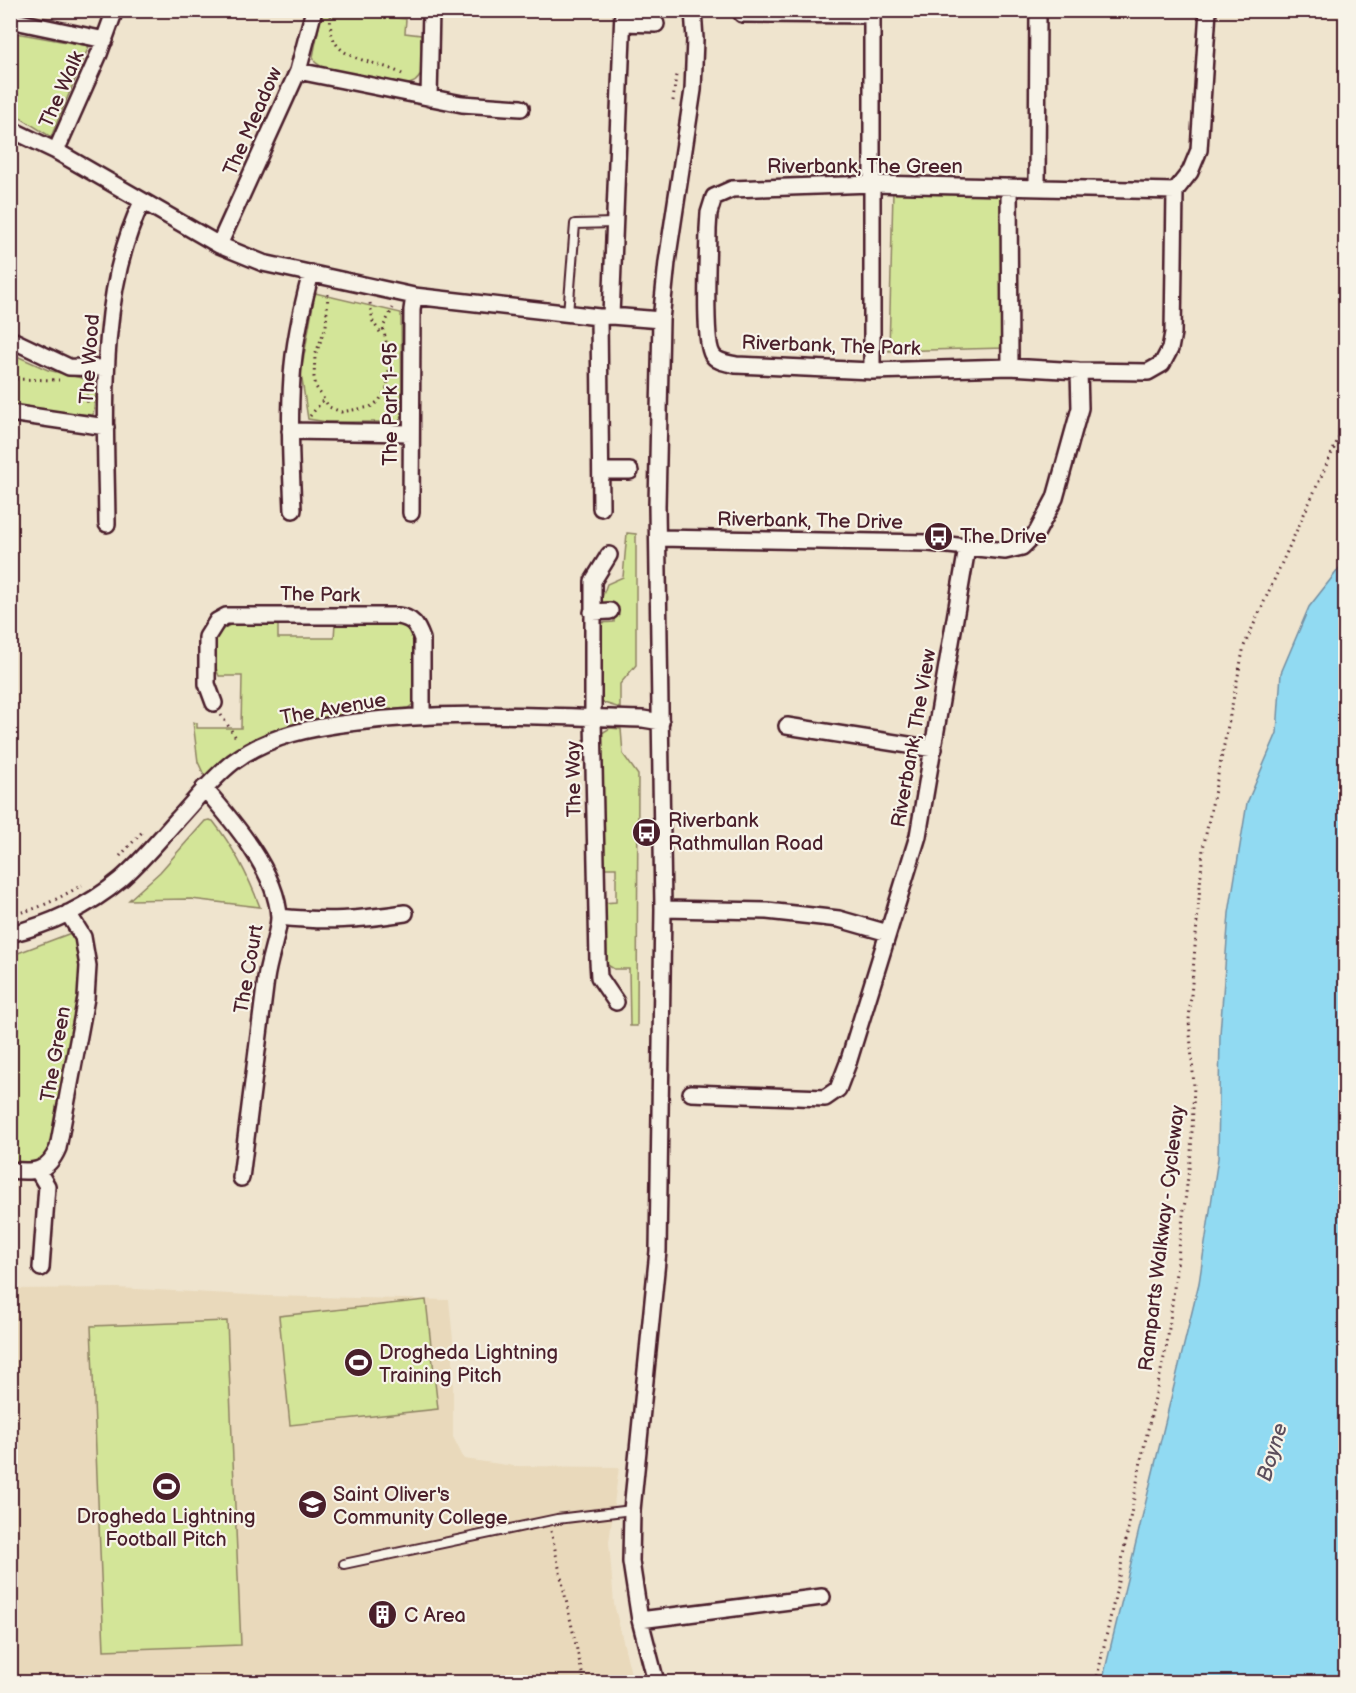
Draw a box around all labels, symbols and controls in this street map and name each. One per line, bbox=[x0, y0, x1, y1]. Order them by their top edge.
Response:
street label: The Walk bbox=[34, 47, 90, 132]
street label: The Meadow bbox=[218, 63, 288, 179]
street label: Riverbank, The Green bbox=[767, 155, 963, 179]
street label: The Wood bbox=[75, 313, 105, 405]
street label: Riverbank, The Park bbox=[741, 331, 921, 361]
street label: The Park 1-95 bbox=[379, 342, 403, 466]
street label: Riverbank, The Drive bbox=[717, 507, 903, 535]
bus stop icon: The Drive bbox=[923, 520, 955, 552]
place label: The Drive bbox=[960, 525, 1047, 549]
street label: The Park bbox=[280, 582, 360, 608]
street label: Riverbank, The View bbox=[886, 647, 942, 829]
street label: The Avenue bbox=[278, 688, 388, 730]
street label: The Way bbox=[561, 741, 587, 817]
place label: Riverbank Rathmullan Road bbox=[668, 809, 823, 856]
bus stop icon: Riverbank Rathmullan Road bbox=[631, 816, 663, 848]
street label: The Court bbox=[229, 923, 269, 1016]
street label: The Green bbox=[36, 1005, 76, 1104]
street label: Ramparts Walkway - Cycleway bbox=[1134, 1104, 1190, 1372]
place label: Drogheda Lightning Training Pitch bbox=[379, 1341, 558, 1388]
sports icon: Drogheda Lightning Training Pitch bbox=[342, 1347, 374, 1379]
water label: Boyne bbox=[1252, 1420, 1293, 1484]
sports icon: Drogheda Lightning Football Pitch bbox=[150, 1470, 182, 1502]
place label: Saint Oliver's Community College bbox=[333, 1483, 508, 1530]
school or university icon: Saint Oliver's Community College bbox=[296, 1489, 328, 1521]
place label: Drogheda Lightning Football Pitch bbox=[76, 1505, 256, 1552]
building icon: C Area bbox=[367, 1599, 399, 1631]
place label: C Area bbox=[404, 1604, 466, 1628]

